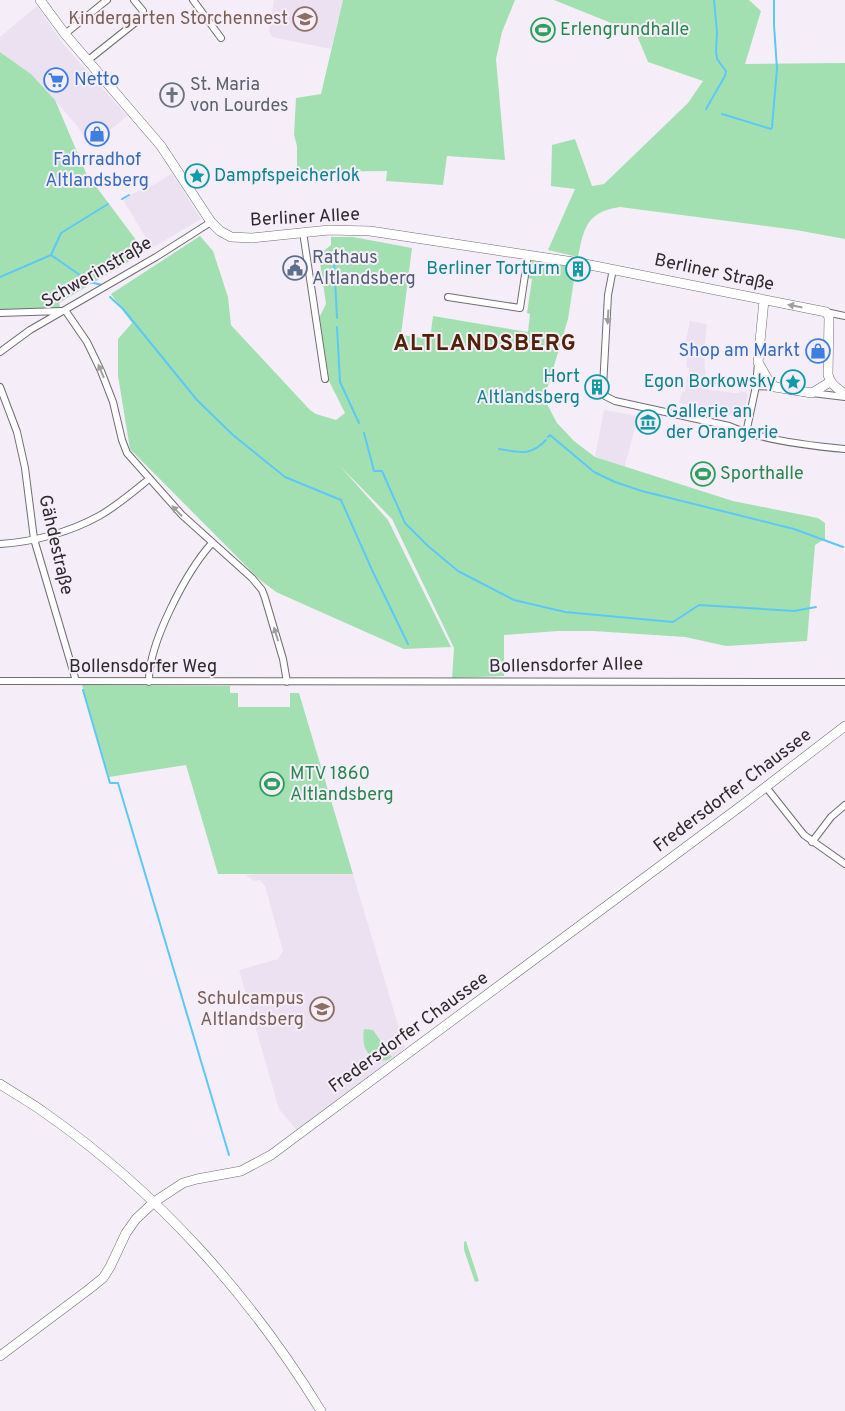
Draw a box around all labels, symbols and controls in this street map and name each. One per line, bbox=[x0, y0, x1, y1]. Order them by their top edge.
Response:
school or university icon: Kindergarten Storchennest bbox=[292, 6, 318, 32]
place label: Kindergarten Storchennest bbox=[68, 8, 288, 31]
sports icon: Erlengrundhalle bbox=[530, 17, 556, 43]
place label: Erlengrundhalle bbox=[560, 19, 689, 42]
supermarket icon: Netto bbox=[43, 67, 69, 93]
place label: Netto bbox=[74, 69, 120, 92]
place label: St. Maria von Lourdes bbox=[190, 74, 288, 118]
church icon: St. Maria von Lourdes bbox=[159, 82, 185, 108]
shop icon: Fahrradhof Altlandsberg bbox=[84, 121, 110, 147]
place label: Fahrradhof Altlandsberg bbox=[45, 149, 149, 193]
place icon: Dampfspeicherlok bbox=[184, 163, 210, 189]
place label: Dampfspeicherlok bbox=[214, 165, 360, 188]
street label: Berliner Allee bbox=[249, 204, 361, 232]
street label: Schwerinstraße bbox=[38, 232, 156, 314]
place label: Rathaus Altlandsberg bbox=[312, 247, 416, 291]
street label: Berliner Straße bbox=[652, 249, 776, 297]
public building icon: Rathaus Altlandsberg bbox=[282, 255, 308, 281]
building icon: Berliner Torturm bbox=[565, 256, 591, 282]
place label: Berliner Torturm bbox=[426, 258, 560, 281]
one-way arrow bbox=[787, 301, 803, 309]
one-way arrow bbox=[604, 310, 612, 326]
district label: ALTLANDSBERG bbox=[393, 331, 577, 358]
shop icon: Shop am Markt bbox=[805, 338, 831, 364]
place label: Shop am Markt bbox=[679, 340, 800, 363]
one-way arrow bbox=[97, 364, 105, 378]
place label: Hort Altlandsberg bbox=[476, 366, 580, 410]
place icon: Egon Borkowsky bbox=[780, 369, 806, 395]
place label: Egon Borkowsky bbox=[644, 371, 776, 394]
building icon: Hort Altlandsberg bbox=[584, 374, 610, 400]
place label: Gallerie an der Orangerie bbox=[666, 401, 778, 445]
museum icon: Gallerie an der Orangerie bbox=[635, 409, 661, 435]
sports icon: Sporthalle bbox=[690, 461, 716, 487]
place label: Sporthalle bbox=[720, 463, 804, 486]
street label: Gähdestraße bbox=[32, 493, 78, 597]
one-way arrow bbox=[172, 505, 184, 517]
one-way arrow bbox=[272, 627, 280, 642]
street label: Bollensdorfer Allee bbox=[489, 653, 643, 679]
street label: Bollensdorfer Weg bbox=[69, 656, 217, 679]
street label: Fredersdorfer Chaussee bbox=[649, 724, 817, 858]
place label: MTV 1860 Altlandsberg bbox=[290, 763, 394, 807]
sports icon: MTV 1860 Altlandsberg bbox=[259, 771, 285, 797]
street label: Fredersdorfer Chaussee bbox=[325, 967, 493, 1099]
place label: Schulcampus Altlandsberg bbox=[197, 988, 304, 1032]
school or university icon: Schulcampus Altlandsberg bbox=[309, 996, 335, 1022]

